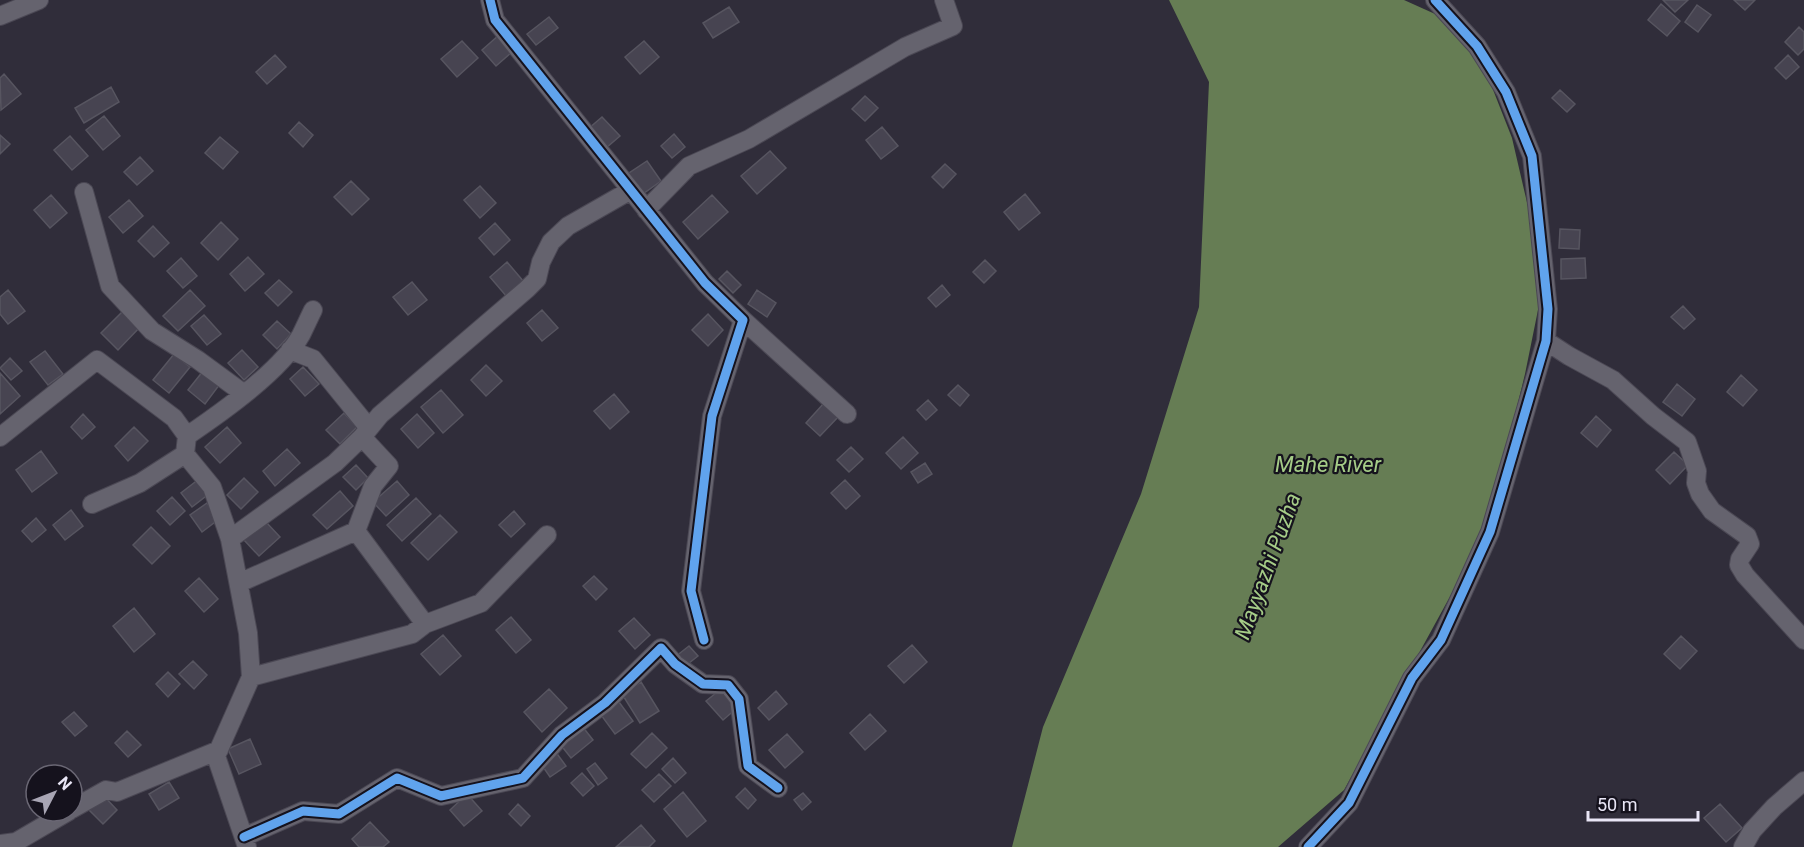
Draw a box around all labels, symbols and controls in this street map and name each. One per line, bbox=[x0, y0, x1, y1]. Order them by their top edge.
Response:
water label: Mahe River bbox=[1275, 452, 1382, 477]
water label: Mayyazhi Puzha bbox=[1229, 490, 1306, 643]
north arrow bbox=[24, 763, 84, 823]
text: N bbox=[54, 773, 76, 794]
scale bar bbox=[1588, 784, 1698, 822]
text: 50 m bbox=[1597, 794, 1637, 815]

